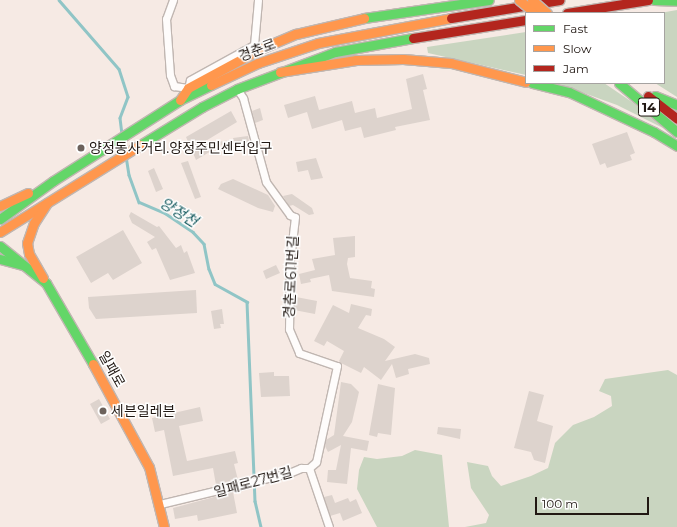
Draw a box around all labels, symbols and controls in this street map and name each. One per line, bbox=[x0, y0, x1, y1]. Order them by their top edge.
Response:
legend bbox=[525, 12, 665, 84]
text: Fast bbox=[563, 21, 588, 36]
street label: 경춘로 bbox=[236, 35, 278, 65]
text: Slow bbox=[563, 41, 592, 56]
text: Jam bbox=[563, 61, 589, 76]
road number: 14 bbox=[637, 96, 661, 118]
place label: 양정동사거리.양정주민센터입구 bbox=[89, 140, 272, 156]
marker: 양정동사거리.양정주민센터입구 bbox=[76, 143, 86, 153]
water label: 양정천 bbox=[157, 193, 201, 231]
street label: 경춘로611번길 bbox=[280, 235, 302, 319]
street label: 일패로 bbox=[95, 348, 129, 390]
place label: 세븐일레븐 bbox=[111, 403, 175, 419]
marker: 세븐일레븐 bbox=[98, 406, 108, 416]
street label: 일패로27번길 bbox=[212, 463, 294, 501]
scale bar bbox=[537, 489, 651, 515]
text: 100 m bbox=[542, 496, 578, 511]

